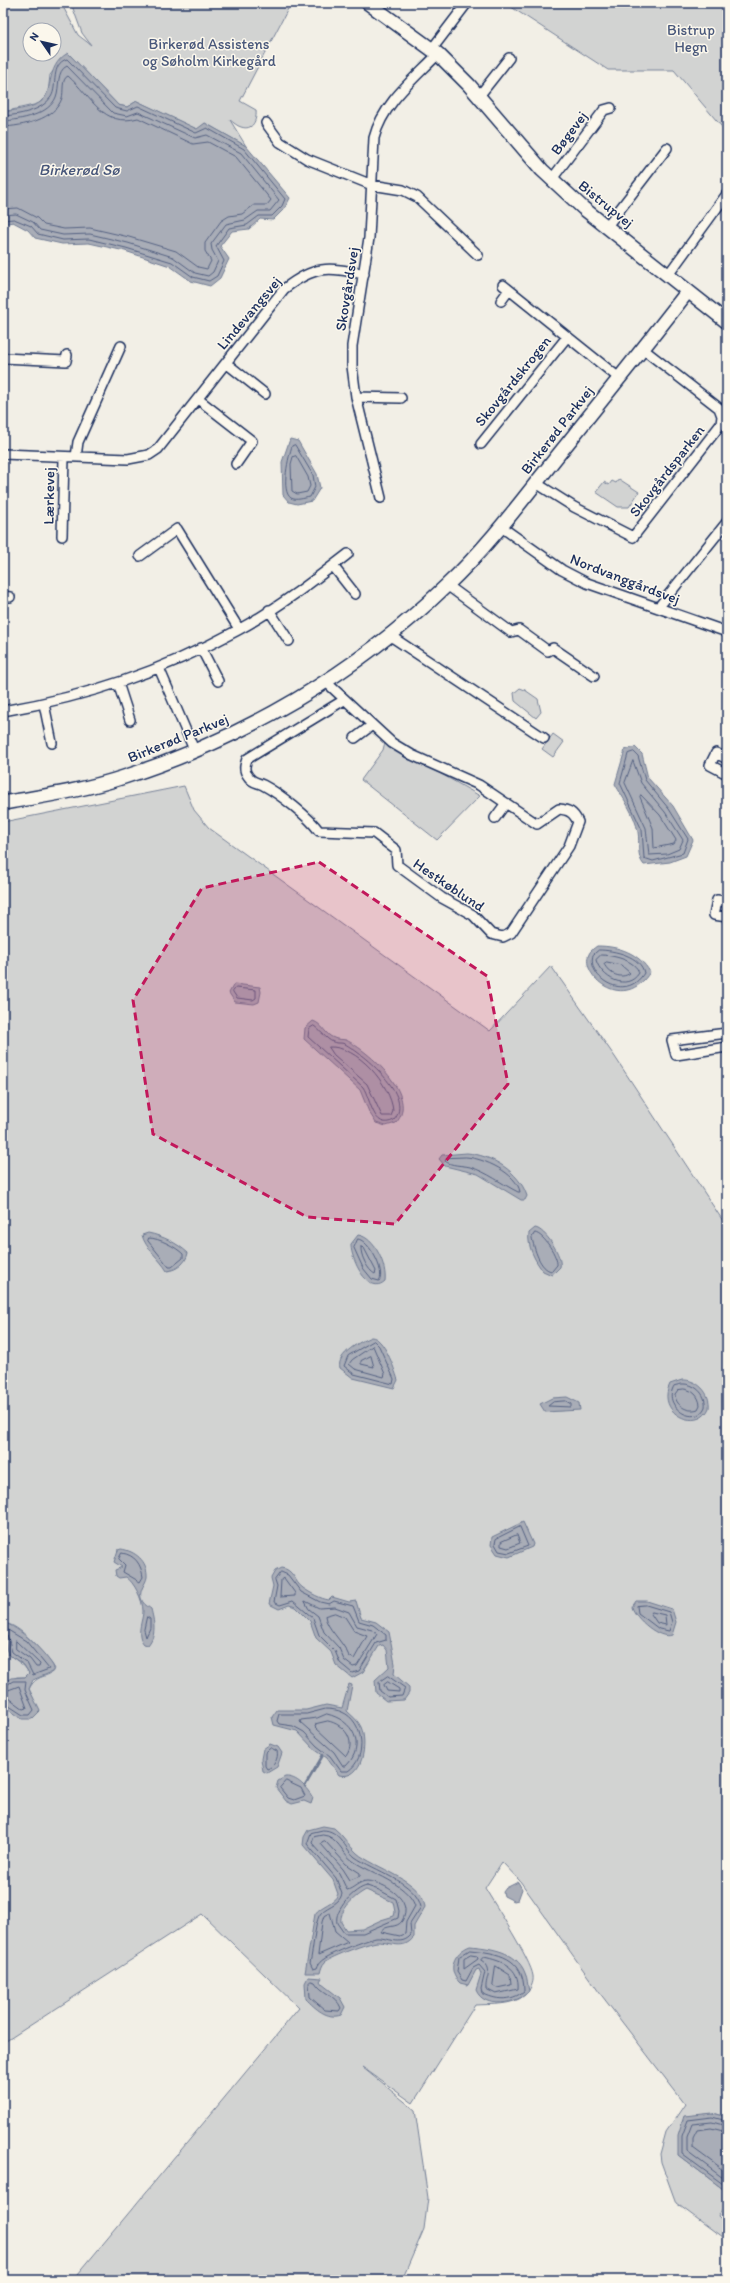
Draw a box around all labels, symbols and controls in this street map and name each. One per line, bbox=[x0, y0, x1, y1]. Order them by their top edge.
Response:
park label: Bistrup Hegn bbox=[667, 21, 715, 56]
north arrow bbox=[22, 22, 62, 62]
text: N bbox=[27, 30, 42, 43]
park label: Birkerød Assistens og Søholm Kirkegård bbox=[142, 35, 276, 70]
street label: Bøgevej bbox=[547, 108, 591, 158]
water label: Birkerød Sø bbox=[39, 160, 120, 179]
street label: Bistrupvej bbox=[575, 176, 637, 232]
street label: Skovgårdsvej bbox=[331, 246, 363, 332]
street label: Lindevangsvej bbox=[213, 273, 285, 353]
street label: Skovgårdskrogen bbox=[471, 332, 555, 430]
street label: Birkerød Parkvej bbox=[517, 382, 597, 478]
street label: Skovgårdsparken bbox=[626, 421, 709, 521]
street label: Lærkevej bbox=[39, 467, 59, 525]
street label: Nordvanggårdsvej bbox=[568, 550, 682, 608]
street label: Birkerød Parkvej bbox=[125, 710, 231, 766]
street label: Hestkøblund bbox=[410, 855, 489, 916]

